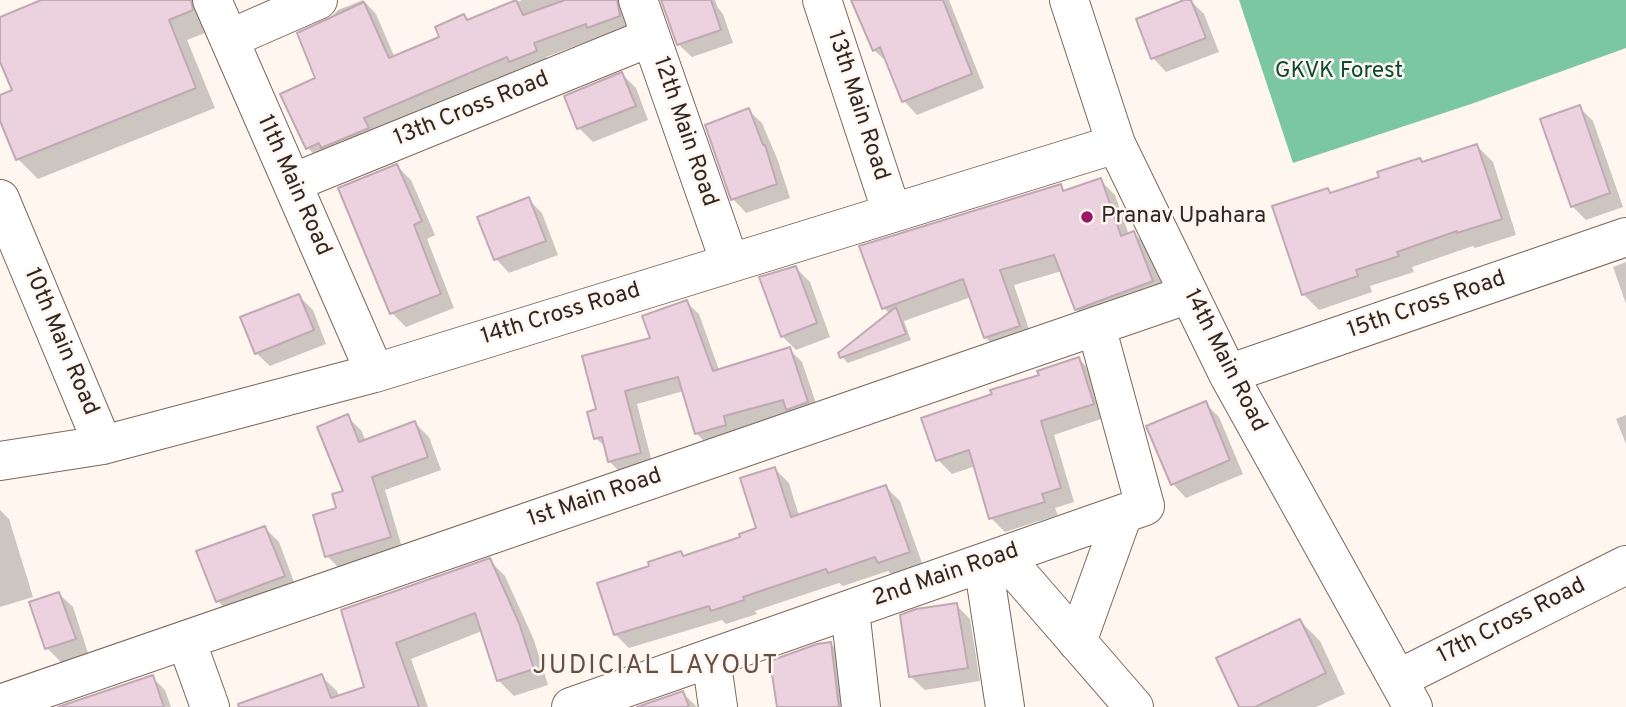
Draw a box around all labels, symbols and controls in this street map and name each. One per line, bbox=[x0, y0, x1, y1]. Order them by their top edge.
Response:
street label: 13th Main Road bbox=[820, 28, 894, 184]
street label: 12th Main Road bbox=[645, 53, 723, 211]
park label: GKVK Forest bbox=[1275, 58, 1403, 86]
street label: 13th Cross Road bbox=[390, 66, 554, 154]
street label: 11th Main Road bbox=[250, 111, 336, 261]
place label: Pranav Upahara bbox=[1101, 203, 1266, 231]
marker: Pranav Upahara bbox=[1079, 209, 1095, 225]
street label: 10th Main Road bbox=[17, 264, 103, 420]
street label: 15th Cross Road bbox=[1344, 266, 1510, 346]
street label: 14th Cross Road bbox=[478, 278, 644, 352]
street label: 14th Main Road bbox=[1176, 285, 1272, 437]
street label: 1st Main Road bbox=[524, 463, 666, 535]
street label: 2nd Main Road bbox=[869, 538, 1023, 614]
street label: 17th Cross Road bbox=[1433, 573, 1591, 671]
district label: JUDICIAL LAYOUT bbox=[534, 652, 778, 684]

